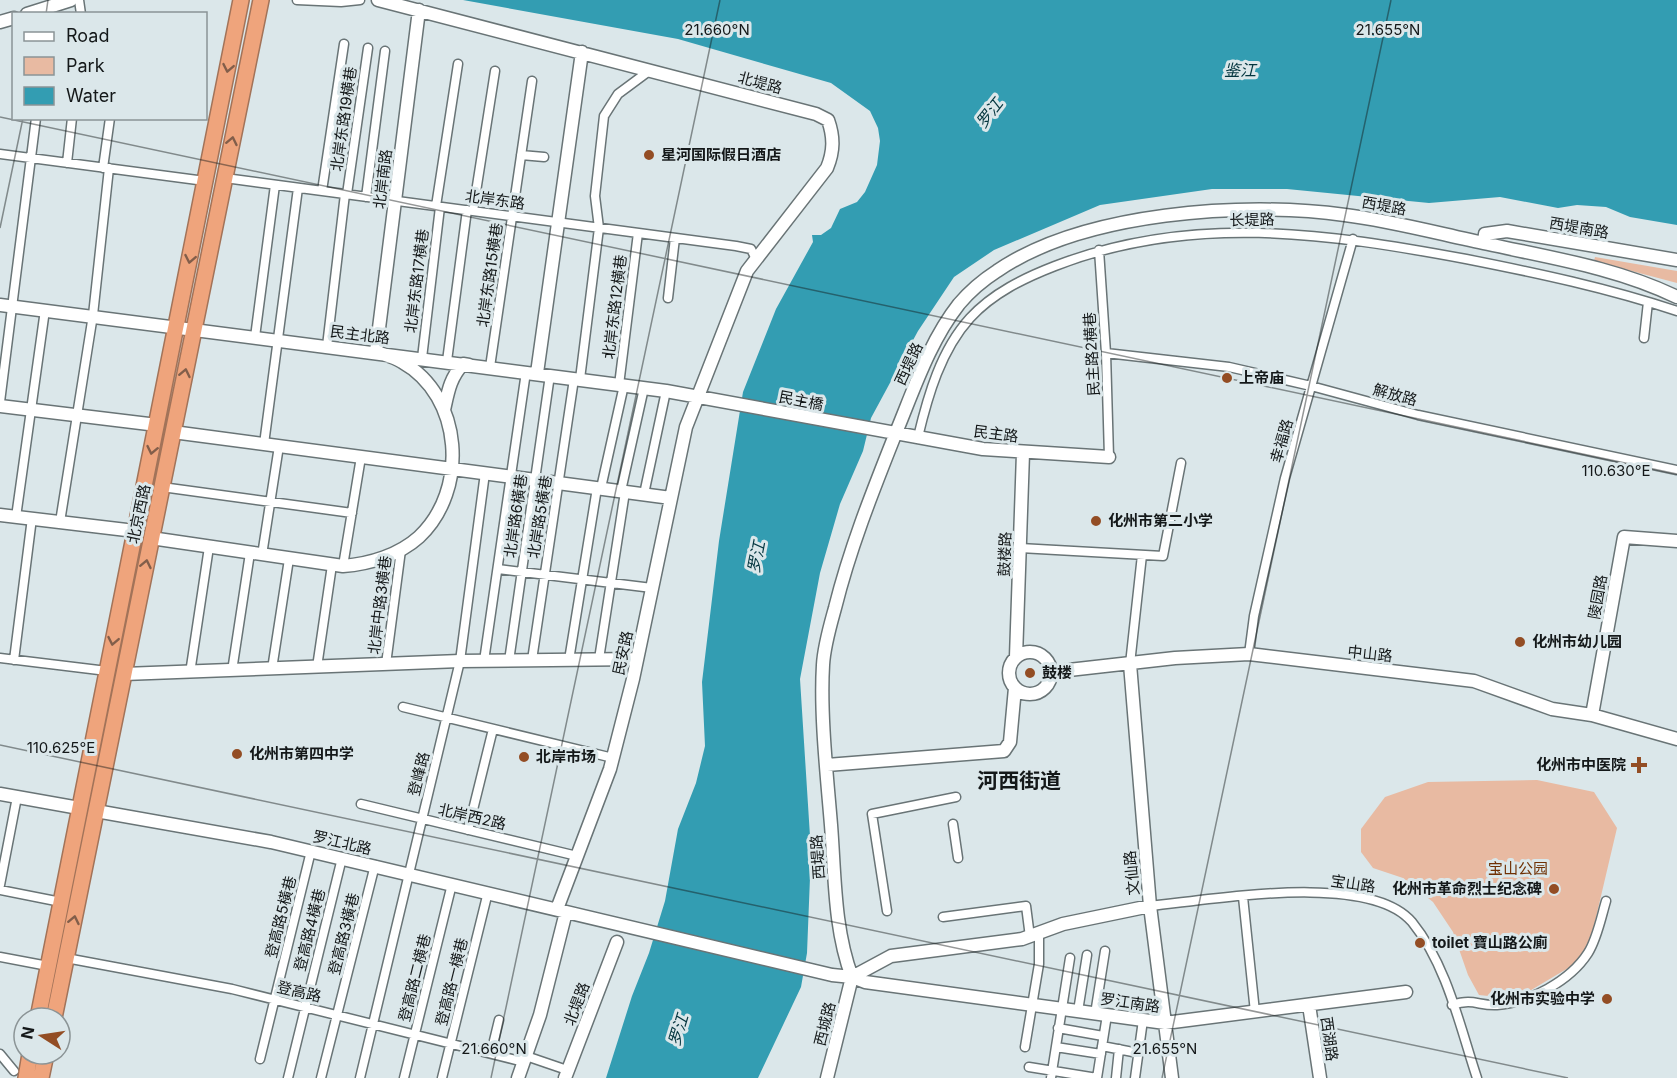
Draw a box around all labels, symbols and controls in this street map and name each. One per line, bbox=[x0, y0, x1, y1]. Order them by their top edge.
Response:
legend bbox=[12, 12, 207, 120]
text: 21.660°N bbox=[684, 20, 750, 39]
text: 21.655°N bbox=[1356, 20, 1420, 39]
text: Road bbox=[66, 25, 109, 46]
text: Park bbox=[66, 55, 105, 76]
water label: 鉴江 bbox=[1224, 60, 1258, 80]
one-way arrow bbox=[222, 62, 235, 72]
street label: 北岸东路19横巷 bbox=[327, 65, 360, 172]
street label: 北堤路 bbox=[736, 68, 784, 98]
text: Water bbox=[66, 85, 116, 106]
water label: 罗江 bbox=[971, 93, 1008, 132]
one-way arrow bbox=[225, 136, 238, 146]
place label: 星河国际假日酒店 bbox=[661, 145, 781, 164]
street label: 北岸南路 bbox=[369, 148, 396, 210]
marker: 星河国际假日酒店 bbox=[642, 148, 656, 162]
street label: 北岸东路 bbox=[464, 186, 526, 213]
street label: 西堤路 bbox=[1360, 192, 1408, 219]
street label: 长堤路 bbox=[1229, 210, 1275, 229]
street label: 西堤南路 bbox=[1548, 213, 1610, 242]
street label: 北岸东路15横巷 bbox=[473, 222, 506, 328]
street label: 北岸东路17横巷 bbox=[401, 228, 432, 334]
one-way arrow bbox=[184, 254, 197, 264]
street label: 北岸东路12横巷 bbox=[599, 254, 630, 360]
street label: 民主路2横巷 bbox=[1080, 312, 1103, 397]
street label: 民主北路 bbox=[329, 321, 391, 348]
street label: 西堤路 bbox=[890, 339, 927, 388]
one-way arrow bbox=[178, 368, 191, 378]
place label: 上帝庙 bbox=[1239, 368, 1284, 387]
marker: 上帝庙 bbox=[1220, 371, 1234, 385]
street label: 解放路 bbox=[1371, 380, 1419, 410]
street label: 民主橋 bbox=[777, 387, 825, 414]
street label: 幸福路 bbox=[1266, 417, 1297, 465]
street label: 民主路 bbox=[973, 421, 1020, 446]
one-way arrow bbox=[146, 445, 159, 455]
text: 110.630°E bbox=[1581, 461, 1651, 480]
street label: 北岸路6橫巷 bbox=[500, 473, 531, 559]
street label: 北岸路5橫巷 bbox=[524, 474, 555, 560]
street label: 北京西路 bbox=[123, 483, 154, 545]
place label: 化州市第二小学 bbox=[1108, 511, 1213, 530]
marker: 化州市第二小学 bbox=[1089, 514, 1103, 528]
street label: 鼓楼路 bbox=[994, 531, 1015, 577]
water label: 罗江 bbox=[743, 537, 769, 575]
street label: 北岸中路3横巷 bbox=[364, 555, 395, 655]
one-way arrow bbox=[139, 559, 152, 569]
street label: 陵园路 bbox=[1584, 573, 1611, 621]
street label: 民安路 bbox=[609, 629, 636, 677]
place label: 化州市幼儿园 bbox=[1532, 632, 1622, 651]
marker: 化州市幼儿园 bbox=[1513, 635, 1527, 649]
one-way arrow bbox=[107, 636, 120, 646]
street label: 中山路 bbox=[1347, 642, 1393, 665]
place label: 鼓楼 bbox=[1042, 663, 1072, 682]
marker: 鼓楼 bbox=[1023, 666, 1037, 680]
text: 110.625°E bbox=[27, 738, 95, 757]
place label: 化州市第四中学 bbox=[249, 744, 354, 763]
marker: 化州市第四中学 bbox=[230, 747, 244, 761]
place label: 北岸市场 bbox=[536, 747, 596, 766]
street label: 登峰路 bbox=[404, 750, 433, 798]
marker: 北岸市场 bbox=[517, 750, 531, 764]
place label: 化州市中医院 bbox=[1536, 755, 1626, 774]
marker: 化州市中医院 bbox=[1630, 756, 1648, 774]
district label: 河西街道 bbox=[977, 768, 1061, 793]
street label: 北岸西2路 bbox=[436, 799, 508, 834]
street label: 罗江北路 bbox=[311, 827, 373, 859]
street label: 西堤路 bbox=[806, 834, 829, 880]
street label: 文仙路 bbox=[1120, 850, 1143, 896]
park label: 宝山公园 bbox=[1488, 859, 1548, 878]
street label: 宝山路 bbox=[1329, 871, 1377, 896]
street label: 登高路5橫巷 bbox=[261, 874, 300, 960]
place label: 化州市革命烈士纪念碑 bbox=[1392, 879, 1542, 898]
marker: 化州市革命烈士纪念碑 bbox=[1547, 882, 1561, 896]
street label: 登高路4橫巷 bbox=[290, 886, 329, 973]
street label: 登高路3橫巷 bbox=[324, 891, 363, 977]
one-way arrow bbox=[67, 915, 80, 925]
street label: 登高路二横巷 bbox=[394, 932, 435, 1024]
place label: toilet 寶山路公廁 bbox=[1432, 933, 1548, 952]
street label: 登高路一横巷 bbox=[431, 936, 472, 1028]
marker: toilet 寶山路公廁 bbox=[1413, 936, 1427, 950]
street label: 登高路 bbox=[275, 977, 323, 1006]
street label: 北堤路 bbox=[560, 979, 593, 1028]
street label: 罗江南路 bbox=[1099, 989, 1161, 1016]
place label: 化州市实验中学 bbox=[1490, 989, 1595, 1008]
marker: 化州市实验中学 bbox=[1600, 992, 1614, 1006]
street label: 西城路 bbox=[810, 1000, 839, 1048]
north arrow bbox=[12, 1006, 72, 1066]
water label: 罗江 bbox=[664, 1010, 693, 1048]
street label: 西湖路 bbox=[1317, 1015, 1342, 1063]
text: N bbox=[16, 1025, 38, 1041]
text: 21.660°N bbox=[461, 1039, 527, 1058]
text: 21.655°N bbox=[1133, 1039, 1197, 1058]

